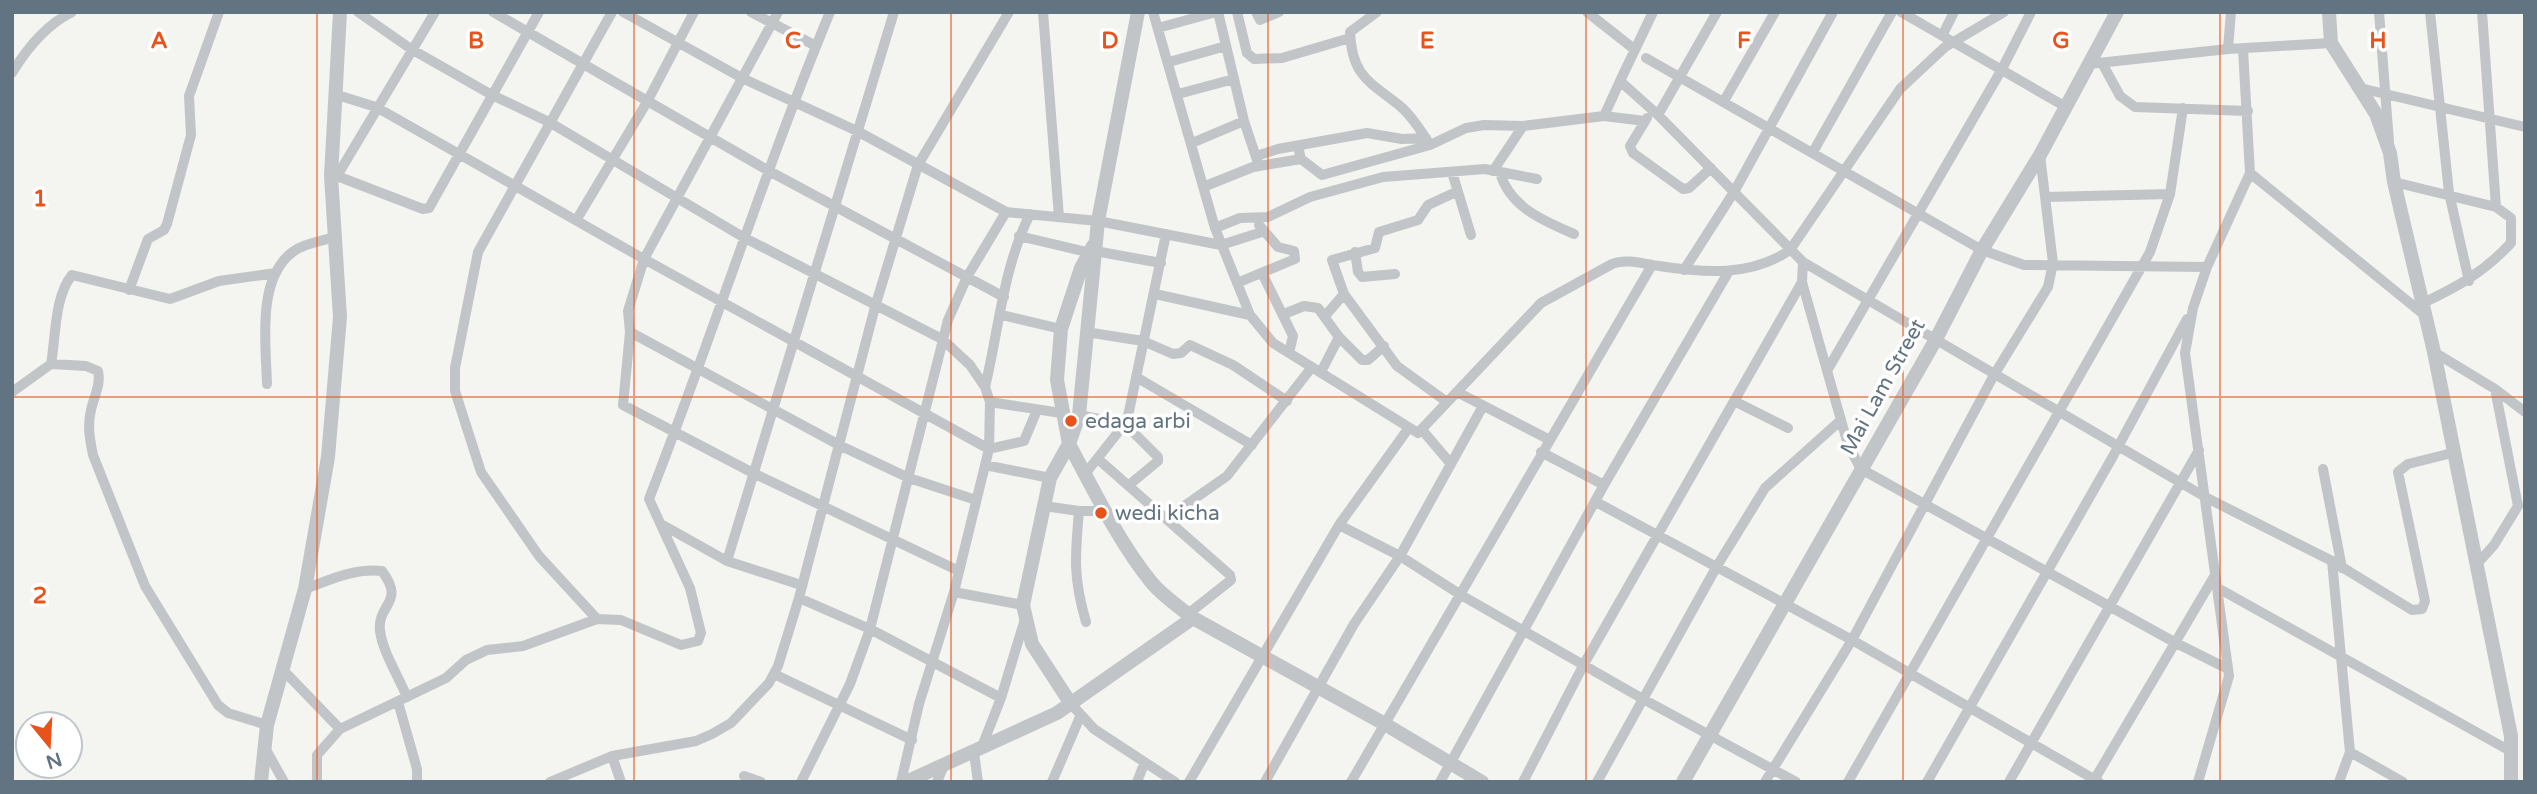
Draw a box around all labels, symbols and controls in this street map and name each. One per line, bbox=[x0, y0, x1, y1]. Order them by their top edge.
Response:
text: A bbox=[150, 27, 168, 55]
text: B bbox=[468, 27, 484, 55]
text: C bbox=[785, 27, 801, 55]
text: D bbox=[1101, 27, 1119, 55]
text: E bbox=[1420, 27, 1434, 55]
text: F bbox=[1737, 27, 1751, 55]
text: G bbox=[2052, 27, 2070, 55]
text: H bbox=[2369, 27, 2387, 55]
text: 1 bbox=[33, 185, 47, 213]
street label: Mai Lam Street bbox=[1835, 315, 1931, 459]
place label: edaga arbi bbox=[1085, 409, 1191, 434]
marker: edaga arbi bbox=[1063, 413, 1079, 429]
place label: wedi kicha bbox=[1115, 501, 1220, 526]
marker: wedi kicha bbox=[1093, 505, 1109, 521]
text: 2 bbox=[33, 582, 47, 610]
north arrow bbox=[14, 710, 84, 780]
text: N bbox=[43, 747, 65, 773]

